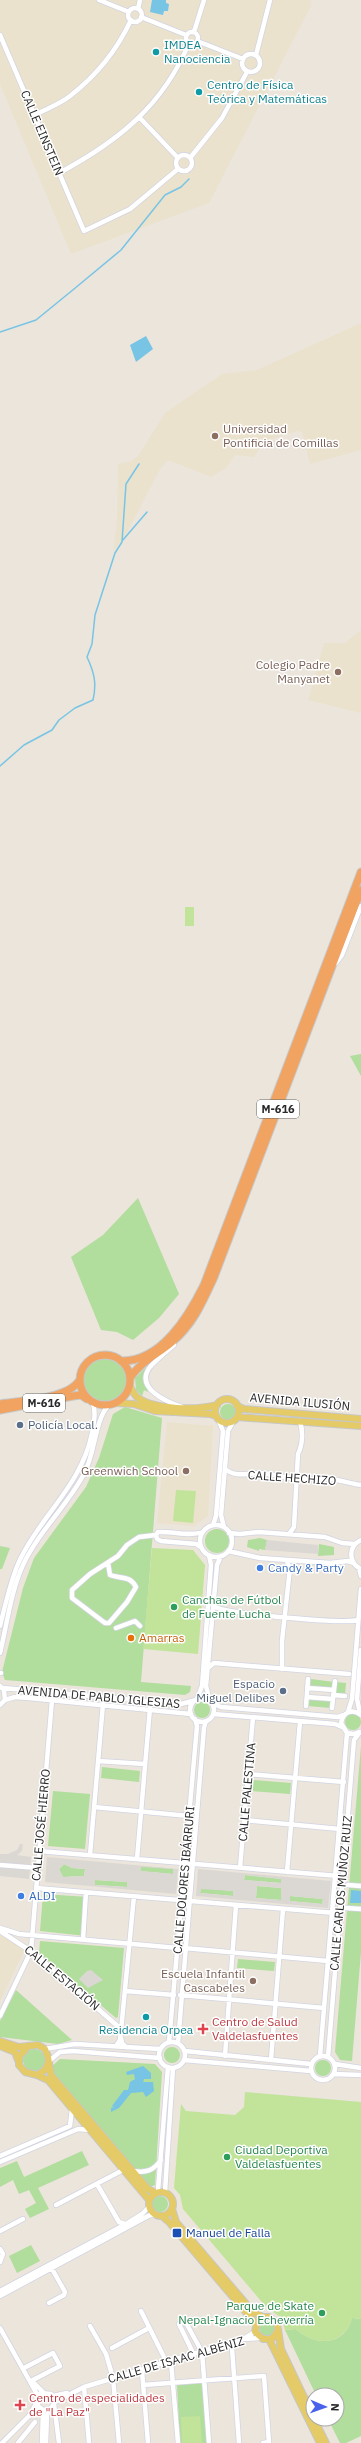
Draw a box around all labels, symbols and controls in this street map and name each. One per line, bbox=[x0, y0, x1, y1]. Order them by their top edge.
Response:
place label: IMDEA Nanociencia bbox=[164, 37, 231, 66]
marker: IMDEA Nanociencia bbox=[151, 47, 161, 57]
place label: Centro de Física Teórica y Matemáticas bbox=[207, 77, 327, 106]
marker: Centro de Física Teórica y Matemáticas bbox=[194, 87, 204, 97]
street label: CALLE EINSTEIN bbox=[18, 88, 67, 178]
place label: Universidad Pontificia de Comillas bbox=[223, 421, 339, 450]
marker: Universidad Pontificia de Comillas bbox=[210, 431, 220, 441]
place label: Colegio Padre Manyanet bbox=[256, 657, 330, 686]
marker: Colegio Padre Manyanet bbox=[333, 667, 343, 677]
road number: M-616 bbox=[257, 1100, 299, 1118]
street label: AVENIDA ILUSIÓN bbox=[249, 1390, 351, 1413]
road number: M-616 bbox=[23, 1394, 65, 1412]
place label: Policía Local. bbox=[28, 1417, 98, 1432]
marker: Policía Local. bbox=[15, 1420, 25, 1430]
place label: Greenwich School bbox=[81, 1463, 178, 1478]
marker: Greenwich School bbox=[181, 1466, 191, 1476]
street label: CALLE HECHIZO bbox=[247, 1467, 337, 1488]
place label: Candy & Party bbox=[268, 1560, 344, 1575]
marker: Candy & Party bbox=[255, 1563, 265, 1573]
place label: Canchas de Fútbol de Fuente Lucha bbox=[182, 1592, 281, 1621]
marker: Canchas de Fútbol de Fuente Lucha bbox=[169, 1602, 179, 1612]
place label: Amarras bbox=[139, 1630, 185, 1645]
marker: Amarras bbox=[126, 1633, 136, 1643]
place label: Espacio Miguel Delibes bbox=[196, 1676, 275, 1705]
street label: AVENIDA DE PABLO IGLESIAS bbox=[17, 1682, 181, 1711]
marker: Espacio Miguel Delibes bbox=[278, 1686, 288, 1696]
street label: CALLE PALESTINA bbox=[235, 1742, 258, 1842]
street label: CALLE JOSÉ HIERRO bbox=[28, 1768, 53, 1882]
street label: CALLE DOLORES IBÁRRURI bbox=[170, 1805, 197, 1954]
street label: CALLE CARLOS MUÑOZ RUIZ bbox=[326, 1815, 355, 1971]
place label: ALDI bbox=[29, 1888, 56, 1903]
marker: ALDI bbox=[16, 1891, 26, 1901]
street label: CALLE ESTACIÓN bbox=[22, 1942, 103, 2013]
place label: Escuela Infantil Cascabeles bbox=[161, 1966, 245, 1995]
marker: Escuela Infantil Cascabeles bbox=[248, 1976, 258, 1986]
marker: Residencia Orpea bbox=[141, 2012, 151, 2022]
place label: Centro de Salud Valdelasfuentes bbox=[212, 2014, 298, 2043]
place label: Residencia Orpea bbox=[99, 2022, 194, 2037]
marker: Centro de Salud Valdelasfuentes bbox=[197, 2023, 209, 2035]
place label: Ciudad Deportiva Valdelasfuentes bbox=[235, 2142, 328, 2171]
marker: Ciudad Deportiva Valdelasfuentes bbox=[222, 2152, 232, 2162]
place label: Manuel de Falla bbox=[186, 2225, 271, 2240]
marker: Manuel de Falla bbox=[171, 2227, 183, 2239]
place label: Parque de Skate Nepal-Ignacio Echeverría bbox=[178, 2298, 315, 2327]
marker: Parque de Skate Nepal-Ignacio Echeverría bbox=[317, 2308, 327, 2318]
street label: CALLE DE ISAAC ALBÉNIZ bbox=[106, 2333, 246, 2386]
north arrow bbox=[305, 2387, 345, 2427]
place label: Centro de especialidades de "La Paz" bbox=[29, 2390, 165, 2419]
marker: Centro de especialidades de "La Paz" bbox=[14, 2399, 26, 2411]
text: N bbox=[328, 2403, 342, 2412]

